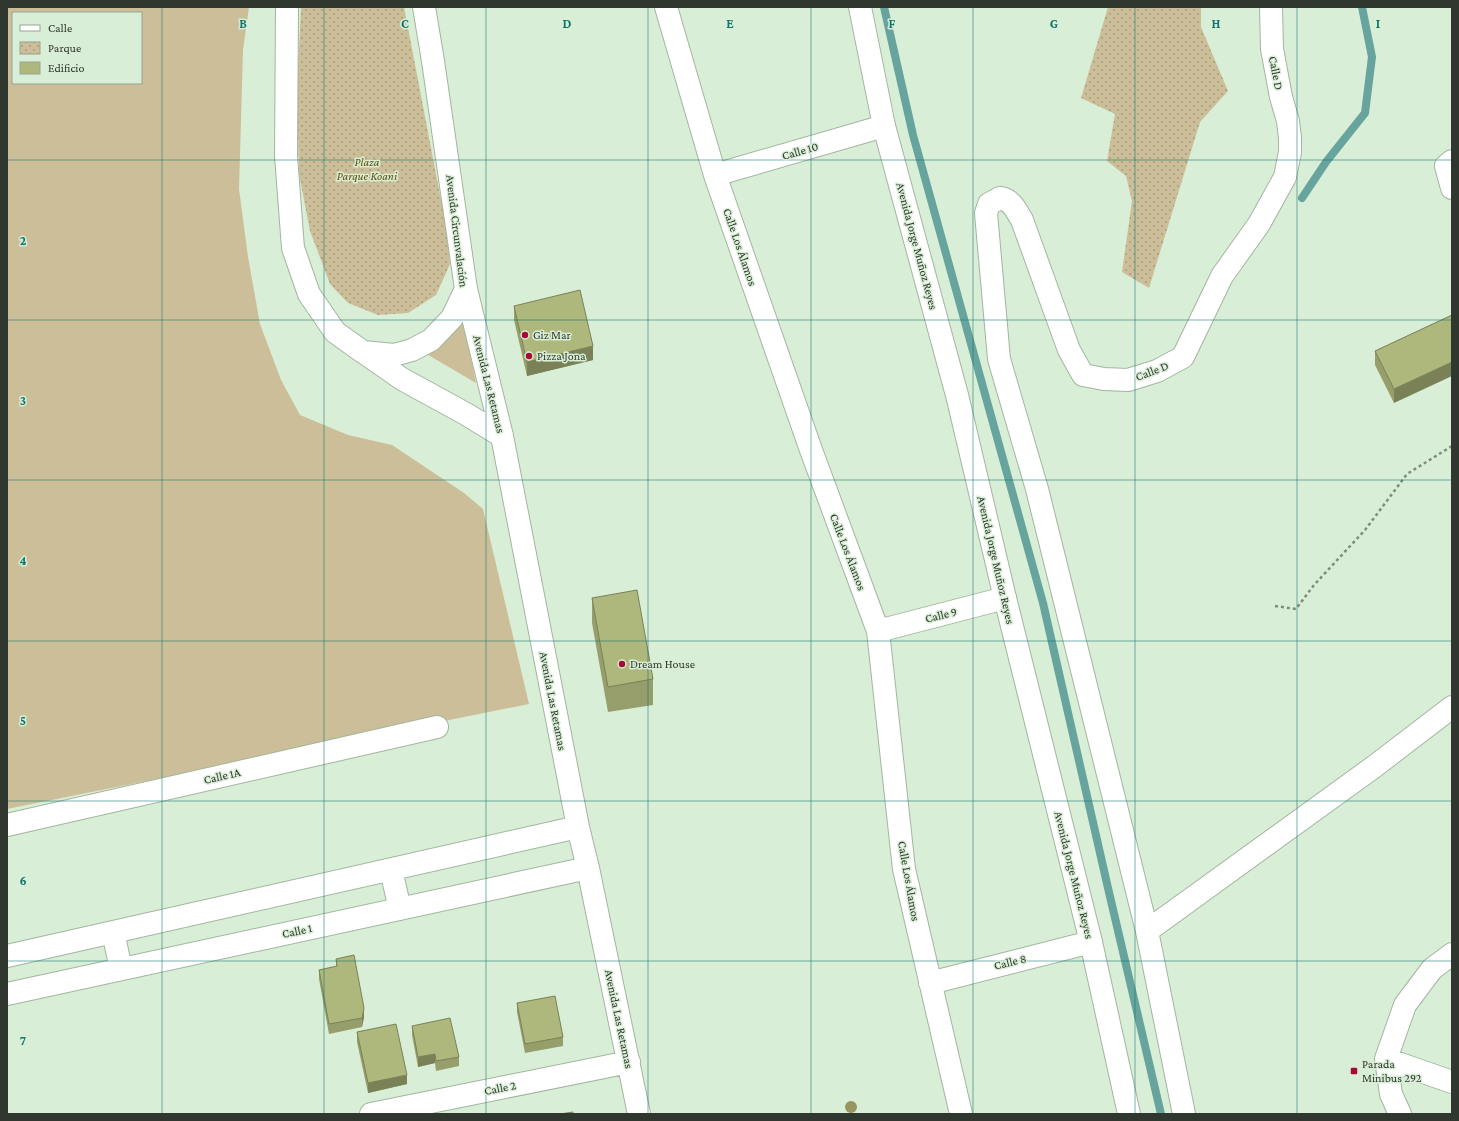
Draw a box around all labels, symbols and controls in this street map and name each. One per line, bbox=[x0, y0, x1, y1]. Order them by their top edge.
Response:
legend bbox=[12, 12, 142, 84]
text: B bbox=[239, 16, 247, 31]
text: C bbox=[401, 16, 409, 31]
text: D bbox=[563, 16, 572, 31]
text: E bbox=[726, 16, 734, 31]
text: F bbox=[889, 16, 896, 31]
text: G bbox=[1050, 16, 1058, 31]
text: H bbox=[1212, 16, 1221, 31]
text: I bbox=[1376, 16, 1380, 31]
text: Calle bbox=[48, 21, 72, 35]
text: Parque bbox=[48, 41, 81, 55]
street label: Calle D bbox=[1266, 55, 1286, 91]
text: Edificio bbox=[48, 61, 85, 75]
street label: Calle 10 bbox=[780, 139, 820, 163]
park label: Plaza Parque Koani bbox=[337, 155, 398, 183]
street label: Avenida Circunvalación bbox=[443, 174, 471, 289]
street label: Avenida Jorge Muñoz Reyes bbox=[893, 181, 941, 311]
street label: Calle Los Álamos bbox=[720, 206, 760, 288]
text: 2 bbox=[20, 233, 27, 248]
place label: Giz Mar bbox=[533, 328, 572, 342]
marker: Giz Mar bbox=[520, 330, 530, 340]
street label: Avenida Las Retamas bbox=[470, 333, 508, 435]
place label: Pizza Jona bbox=[537, 349, 586, 363]
marker: Pizza Jona bbox=[524, 351, 534, 361]
street label: Calle D bbox=[1133, 358, 1171, 384]
text: 3 bbox=[20, 393, 26, 408]
street label: Avenida Jorge Muñoz Reyes bbox=[974, 495, 1018, 626]
street label: Calle Los Álamos bbox=[827, 512, 869, 593]
text: 4 bbox=[19, 553, 27, 568]
street label: Calle 9 bbox=[924, 604, 958, 626]
street label: Avenida Las Retamas bbox=[537, 650, 570, 752]
place label: Dream House bbox=[630, 657, 695, 671]
marker: Dream House bbox=[617, 659, 627, 669]
text: 5 bbox=[20, 713, 26, 728]
street label: Calle 1A bbox=[202, 765, 242, 787]
street label: Avenida Jorge Muñoz Reyes bbox=[1051, 810, 1097, 941]
street label: Calle Los Álamos bbox=[895, 840, 923, 922]
text: 6 bbox=[19, 873, 27, 888]
street label: Calle 1 bbox=[281, 921, 313, 941]
street label: Calle 8 bbox=[992, 951, 1028, 973]
street label: Avenida Las Retamas bbox=[602, 968, 636, 1070]
text: 7 bbox=[20, 1033, 26, 1048]
place label: Parada Minibus 292 bbox=[1362, 1057, 1422, 1085]
marker: Parada Minibus 292 bbox=[1349, 1066, 1359, 1076]
street label: Calle 2 bbox=[483, 1078, 517, 1098]

